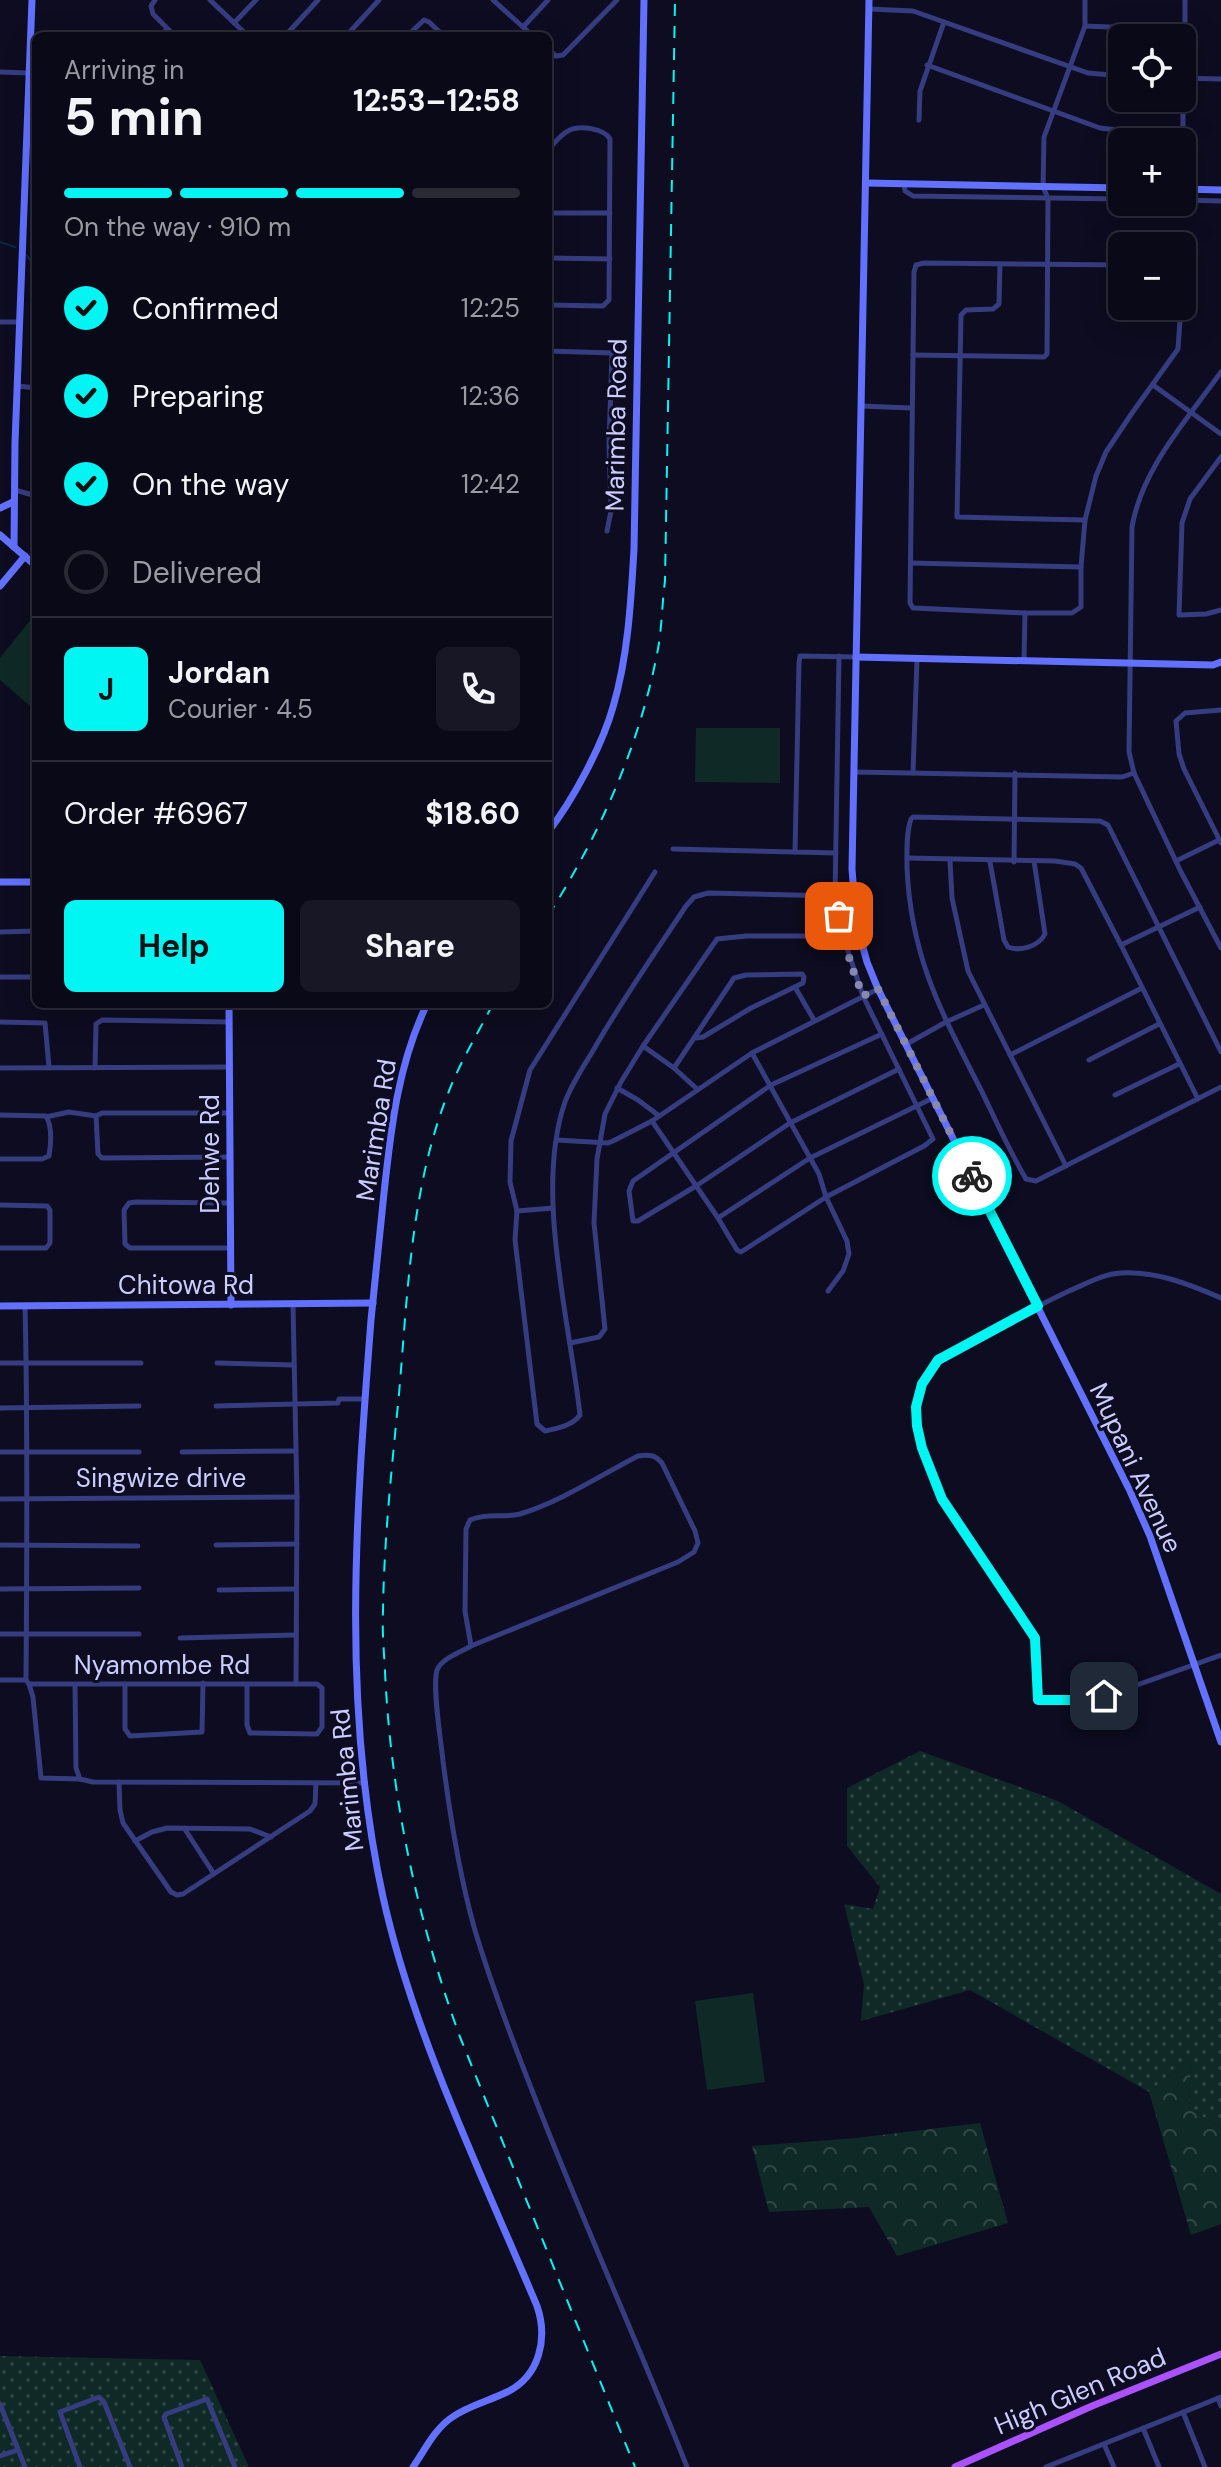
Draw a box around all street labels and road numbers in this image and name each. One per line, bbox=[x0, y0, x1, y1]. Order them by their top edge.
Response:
street label: Marimba Road bbox=[597, 338, 635, 512]
street label: Marimba Rd bbox=[348, 1057, 404, 1203]
street label: Dehwe Rd bbox=[193, 1094, 227, 1214]
street label: Chitowa Rd bbox=[118, 1268, 254, 1302]
street label: Mupani Avenue bbox=[1082, 1378, 1190, 1558]
street label: Singwize drive bbox=[76, 1461, 246, 1495]
street label: Nyamombe Rd bbox=[74, 1648, 250, 1682]
street label: Marimba Rd bbox=[323, 1707, 371, 1853]
street label: High Glen Road bbox=[989, 2340, 1171, 2442]

